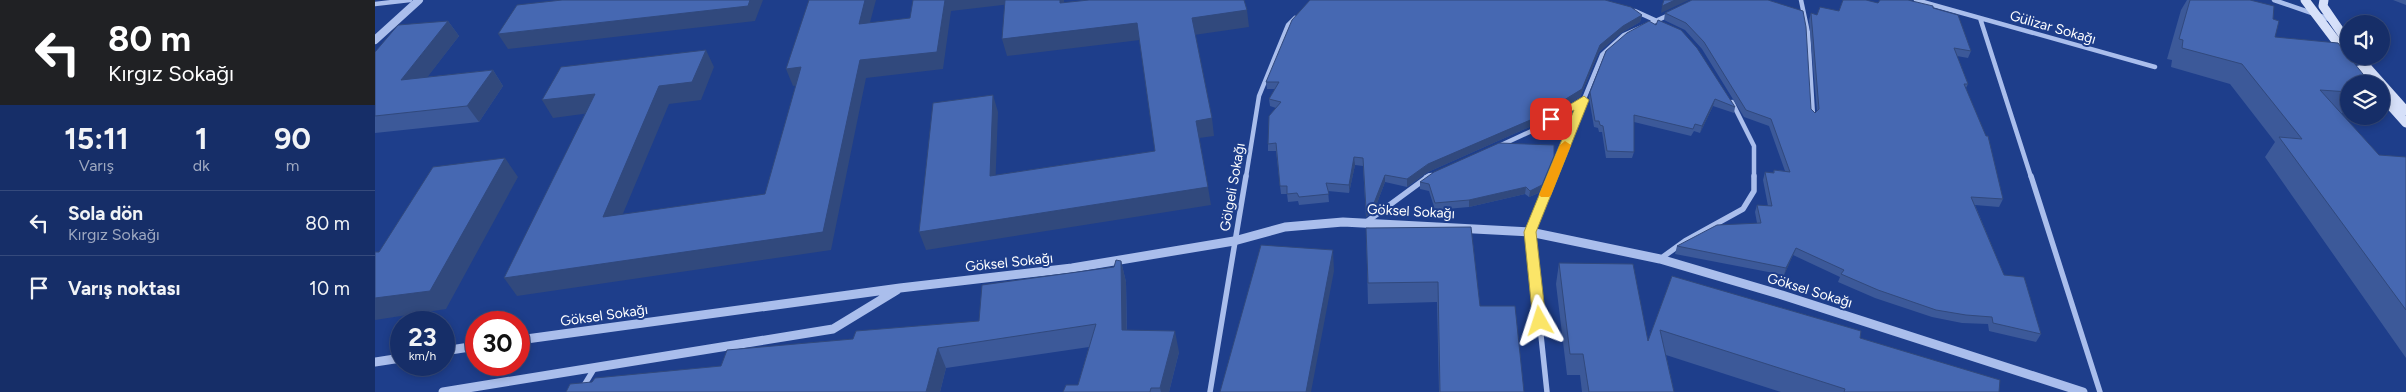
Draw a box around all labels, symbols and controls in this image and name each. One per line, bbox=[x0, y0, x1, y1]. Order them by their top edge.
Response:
street label: Gülizar Sokağı bbox=[2008, 7, 2098, 48]
map controls bbox=[2340, 15, 2390, 125]
button: sound bbox=[2340, 15, 2390, 65]
text: 80 m bbox=[108, 18, 191, 60]
icon: left bbox=[25, 20, 90, 85]
text: Kırgız Sokağı bbox=[108, 60, 234, 87]
button: layers bbox=[2340, 75, 2390, 125]
pin bbox=[1530, 98, 1572, 140]
icon: arrive bbox=[1537, 105, 1565, 133]
text: 15:11 bbox=[64, 120, 129, 157]
text: 1 bbox=[195, 120, 208, 157]
text: 90 bbox=[274, 120, 311, 157]
street label: Gölgeli Sokağı bbox=[1216, 142, 1249, 233]
text: Varış bbox=[79, 156, 114, 175]
text: dk bbox=[193, 156, 210, 175]
text: m bbox=[286, 156, 299, 175]
street label: Göksel Sokağı bbox=[1366, 201, 1455, 222]
text: Sola dön bbox=[68, 202, 143, 225]
icon: left bbox=[25, 209, 53, 237]
text: 80 m bbox=[305, 212, 350, 235]
text: Kırgız Sokağı bbox=[68, 225, 160, 244]
street label: Göksel Sokağı bbox=[964, 249, 1054, 276]
street label: Göksel Sokağı bbox=[1765, 269, 1855, 312]
icon: arrive bbox=[25, 274, 53, 302]
text: Varış noktası bbox=[68, 277, 180, 300]
text: 10 m bbox=[309, 277, 350, 300]
position arrow bbox=[1513, 294, 1565, 346]
street label: Göksel Sokağı bbox=[559, 301, 649, 330]
speed limit sign: 30 bbox=[465, 311, 530, 376]
text: 23 bbox=[408, 322, 437, 352]
text: km/h bbox=[409, 349, 436, 363]

